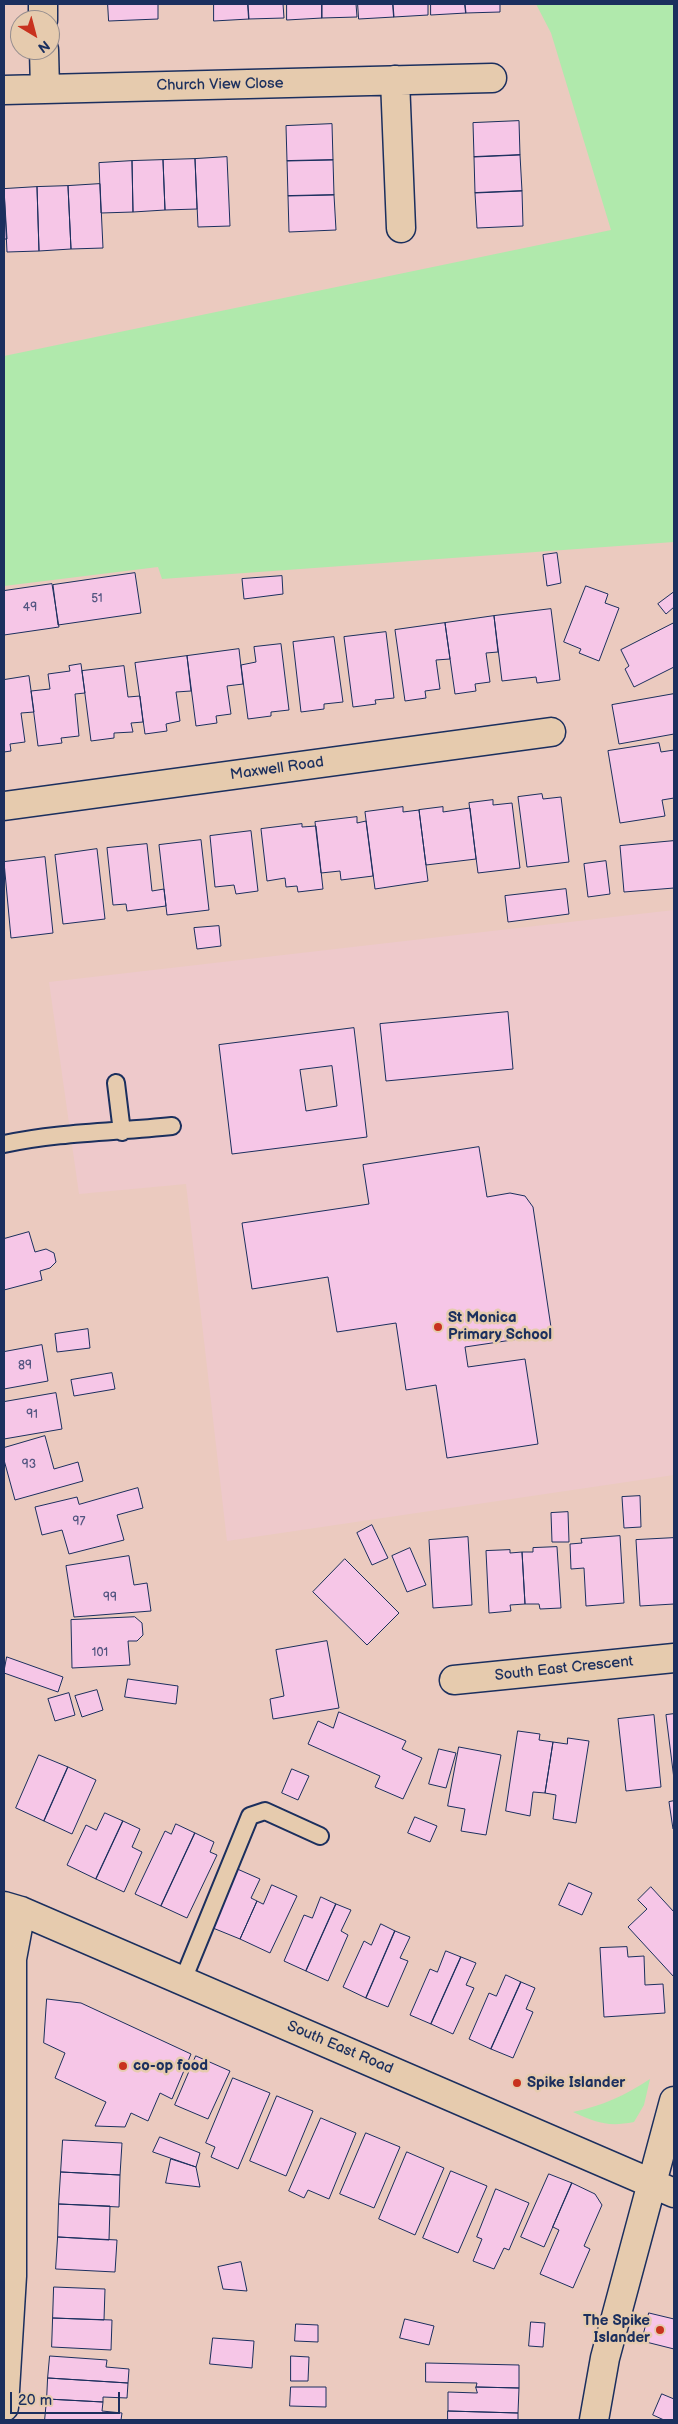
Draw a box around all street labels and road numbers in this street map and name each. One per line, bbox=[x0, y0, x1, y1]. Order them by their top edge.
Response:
street label: Church View Close bbox=[156, 75, 284, 95]
street label: Maxwell Road bbox=[229, 754, 325, 784]
street label: South East Crescent bbox=[494, 1653, 634, 1685]
street label: South East Road bbox=[284, 2018, 396, 2078]

